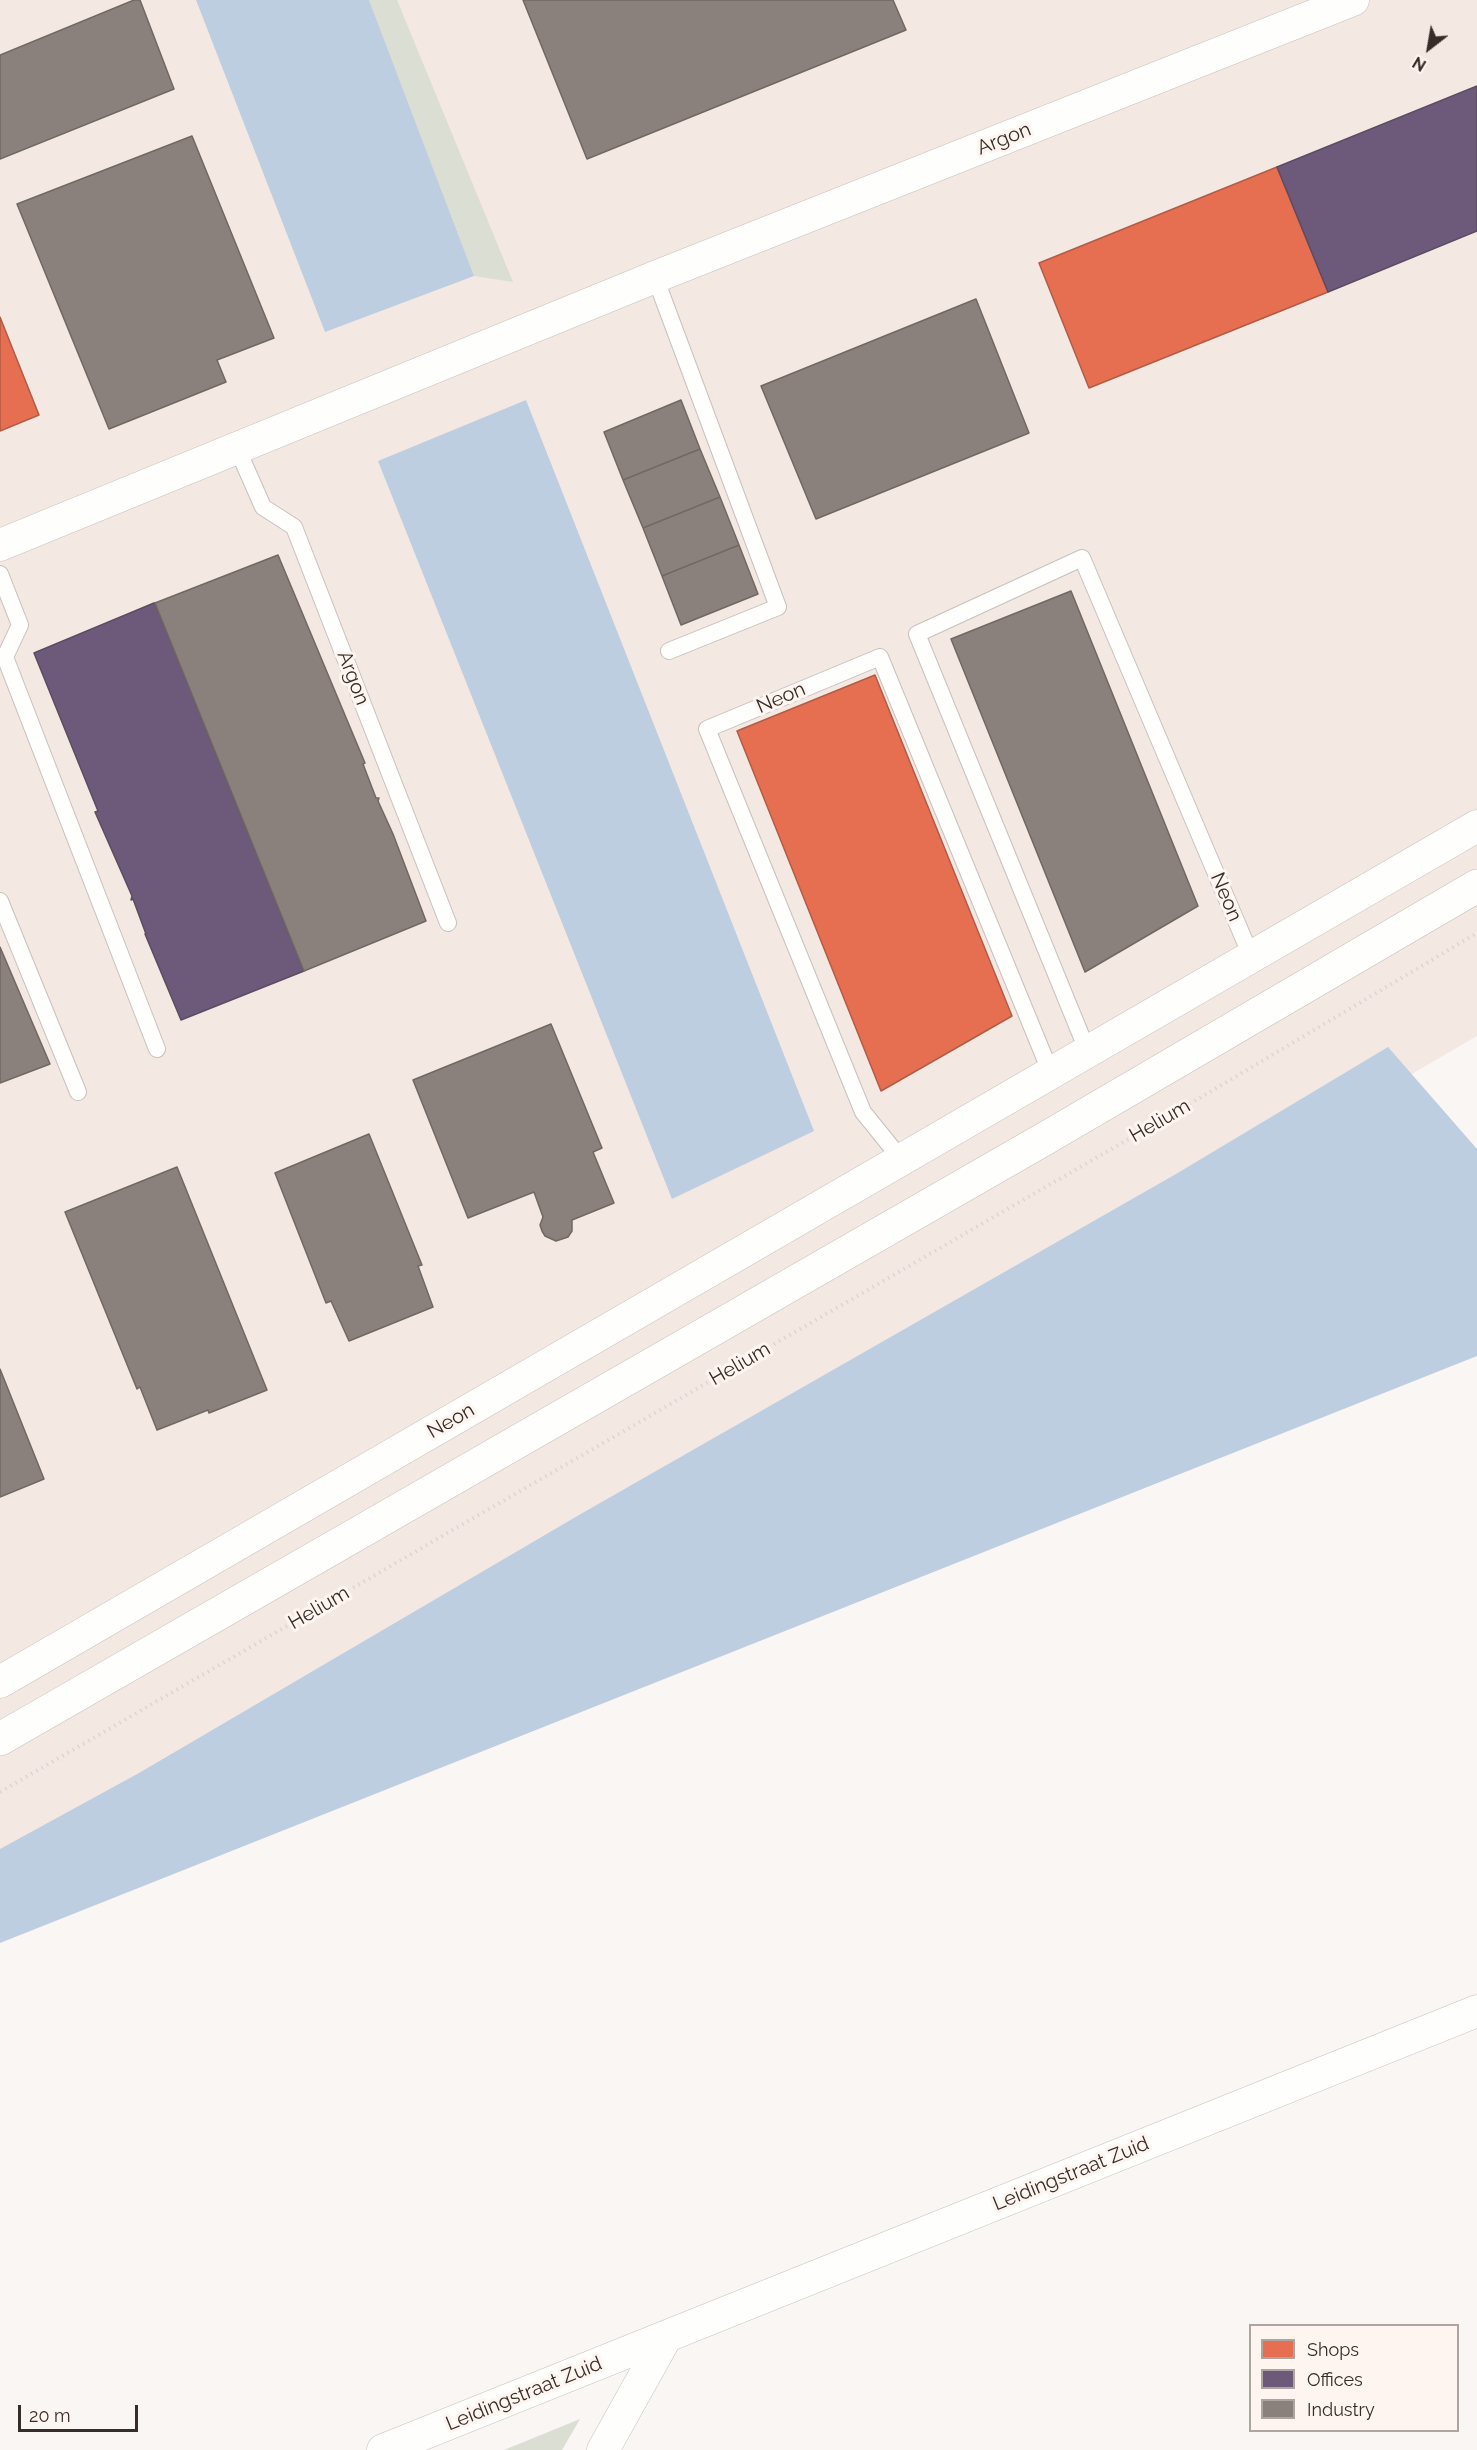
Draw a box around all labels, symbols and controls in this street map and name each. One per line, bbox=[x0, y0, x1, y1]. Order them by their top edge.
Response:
north arrow bbox=[1399, 18, 1459, 78]
text: N bbox=[1409, 53, 1430, 75]
street label: Argon bbox=[973, 117, 1035, 161]
street label: Argon bbox=[332, 647, 374, 709]
street label: Neon bbox=[753, 677, 809, 719]
street label: Neon bbox=[1205, 869, 1247, 925]
street label: Helium bbox=[1125, 1094, 1195, 1148]
street label: Helium bbox=[705, 1337, 775, 1391]
street label: Neon bbox=[423, 1398, 479, 1444]
street label: Helium bbox=[284, 1581, 354, 1635]
street label: Leidingstraat Zuid bbox=[989, 2132, 1153, 2216]
legend bbox=[1249, 2324, 1459, 2432]
text: Shops bbox=[1307, 2339, 1359, 2360]
street label: Leidingstraat Zuid bbox=[442, 2352, 606, 2436]
text: Offices bbox=[1307, 2369, 1363, 2390]
scale bar bbox=[21, 2393, 141, 2431]
text: Industry bbox=[1307, 2399, 1375, 2420]
text: 20 m bbox=[29, 2405, 71, 2426]

